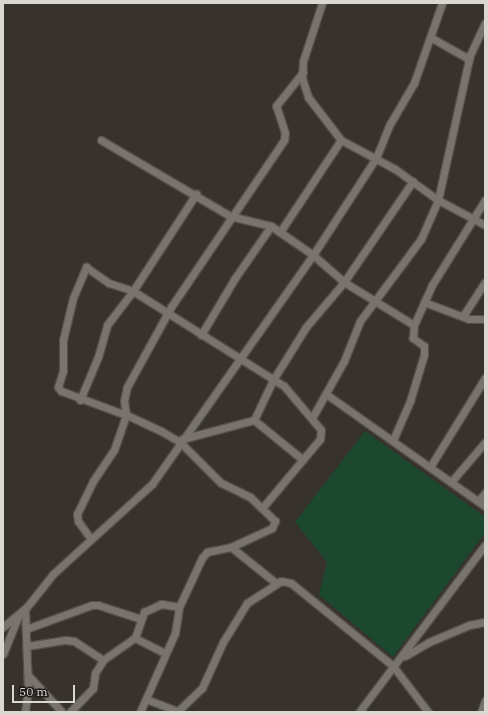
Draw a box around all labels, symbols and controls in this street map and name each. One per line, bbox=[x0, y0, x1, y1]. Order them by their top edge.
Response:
scale bar bbox=[14, 677, 77, 703]
text: 50 m bbox=[19, 684, 48, 699]

